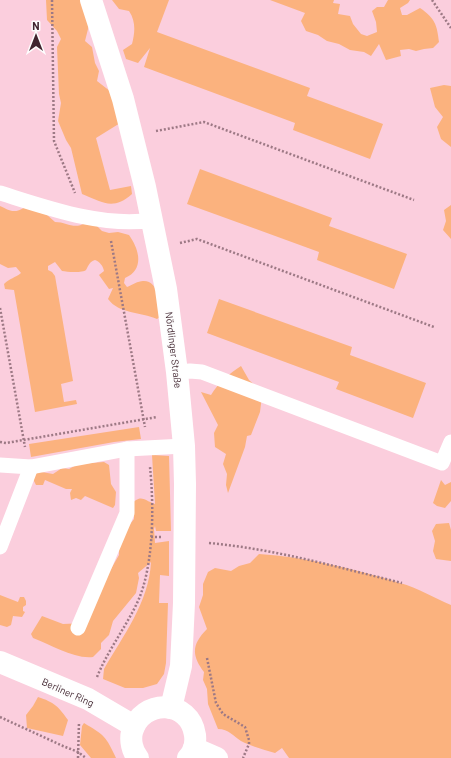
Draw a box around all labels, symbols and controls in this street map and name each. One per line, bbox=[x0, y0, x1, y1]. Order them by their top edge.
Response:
north arrow bbox=[16, 16, 56, 56]
text: N bbox=[32, 19, 40, 32]
street label: Nördlinger Straße bbox=[163, 311, 185, 389]
street label: Berliner Ring bbox=[40, 675, 96, 709]

